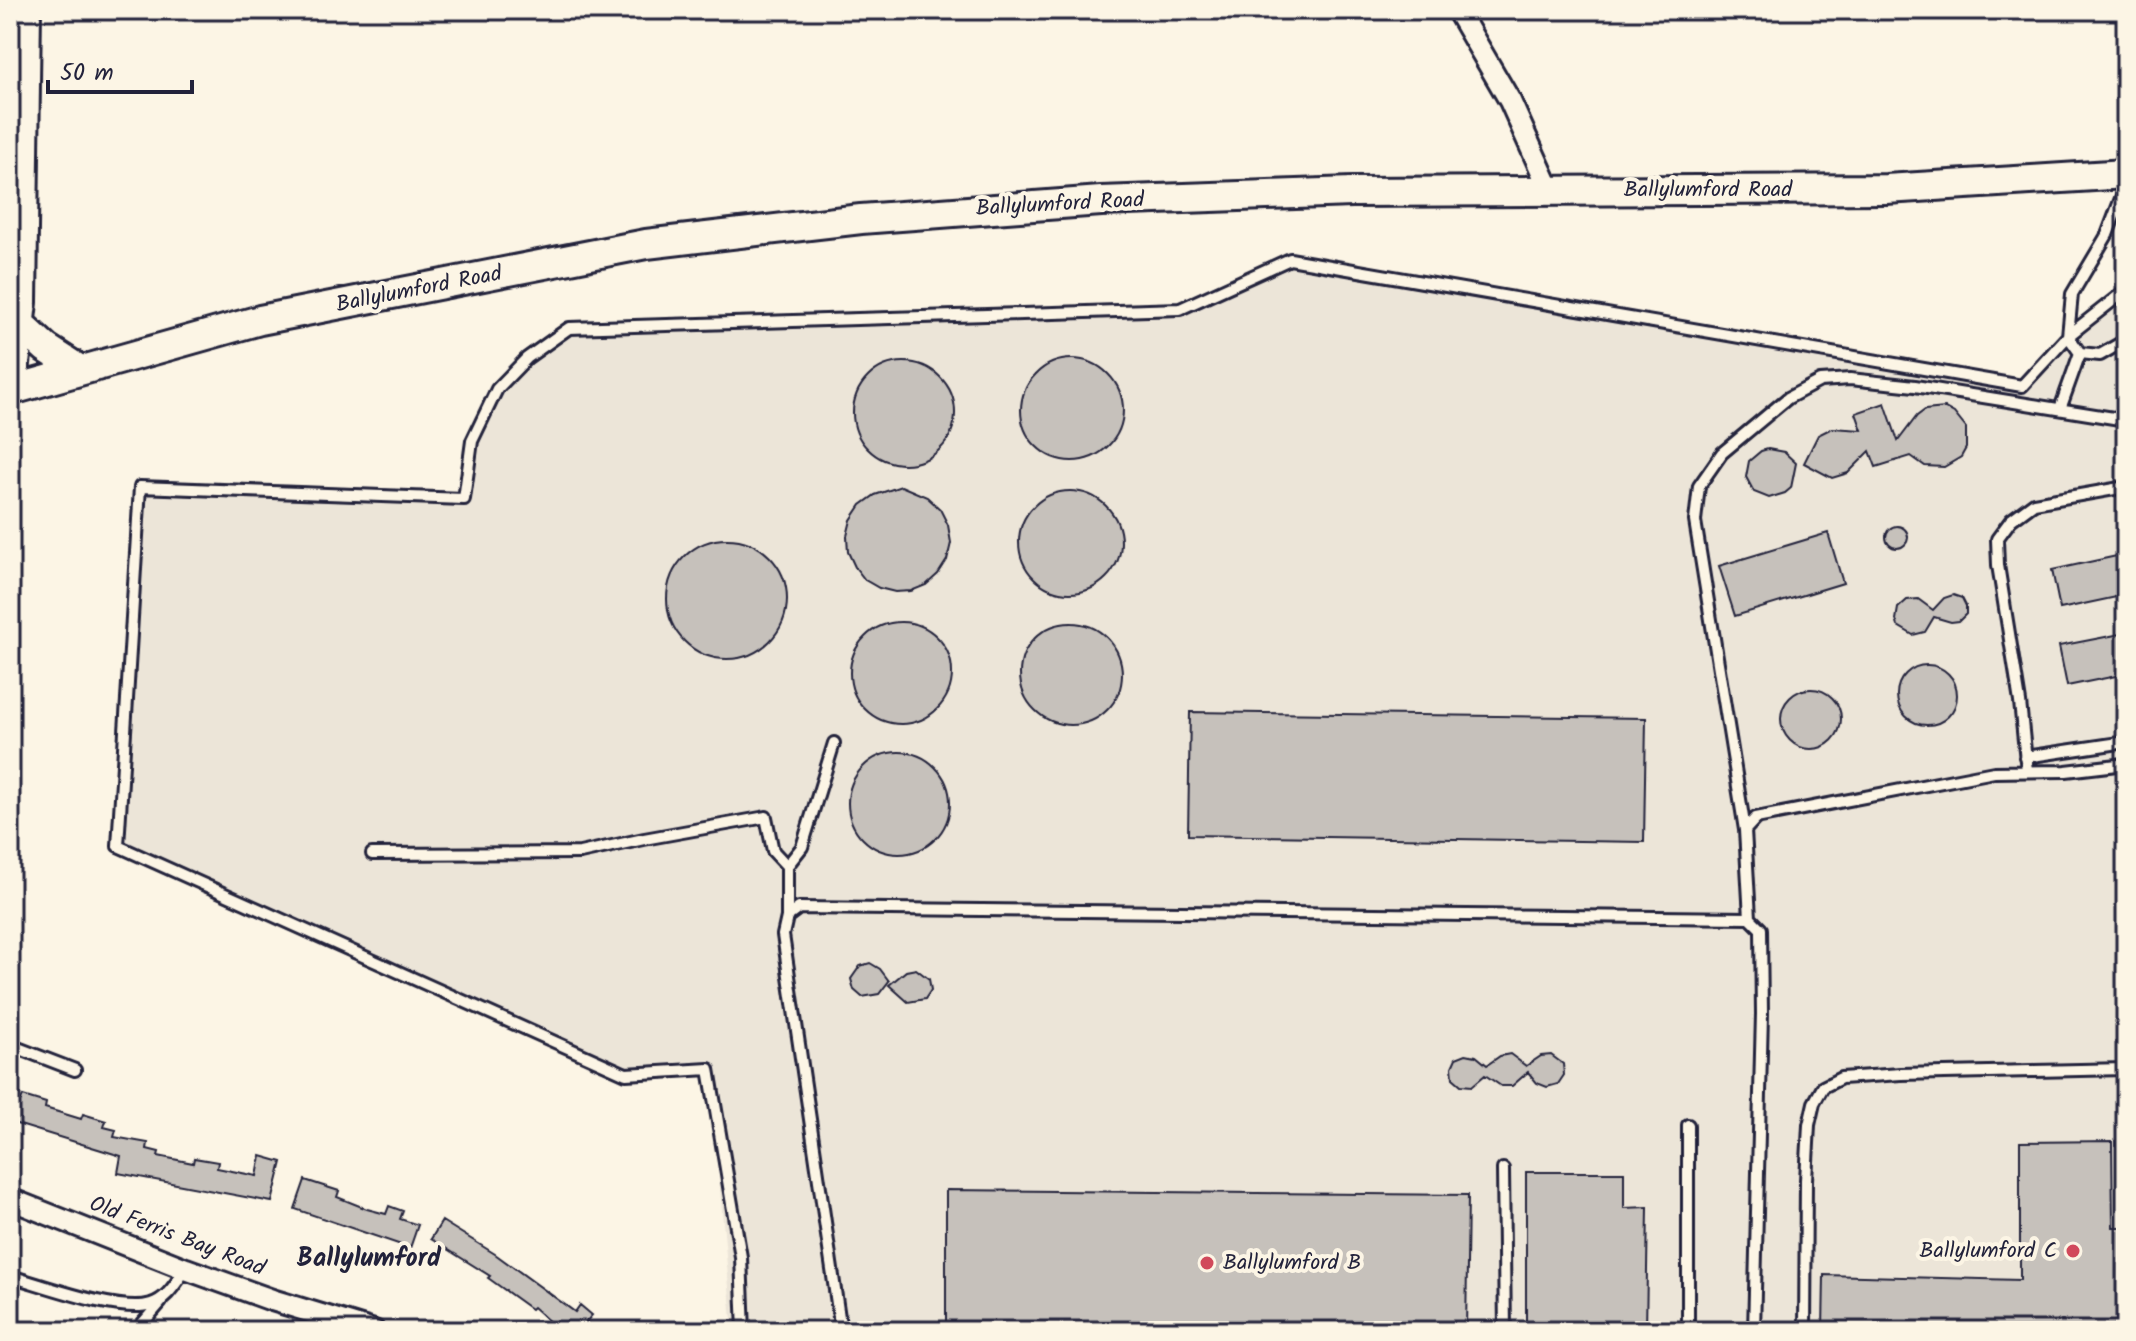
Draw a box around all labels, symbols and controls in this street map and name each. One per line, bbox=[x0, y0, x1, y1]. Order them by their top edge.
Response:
scale bar bbox=[48, 44, 192, 94]
text: 50 m bbox=[60, 54, 114, 93]
street label: Ballylumford Road bbox=[1624, 173, 1793, 208]
street label: Ballylumford Road bbox=[975, 183, 1146, 227]
street label: Ballylumford Road bbox=[333, 257, 506, 323]
street label: Old Ferris Bay Road bbox=[84, 1187, 271, 1287]
place label: Ballylumford C bbox=[1920, 1234, 2057, 1269]
district label: Ballylumford bbox=[297, 1238, 442, 1280]
marker: Ballylumford C bbox=[2064, 1242, 2082, 1260]
place label: Ballylumford B bbox=[1223, 1246, 1361, 1281]
marker: Ballylumford B bbox=[1198, 1254, 1216, 1272]

